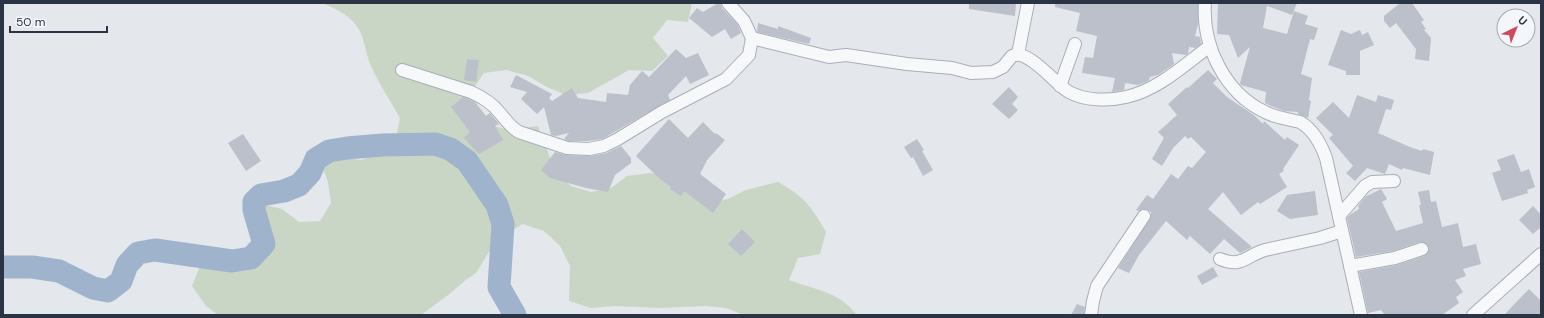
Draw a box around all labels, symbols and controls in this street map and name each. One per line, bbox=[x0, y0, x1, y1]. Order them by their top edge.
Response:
scale bar bbox=[10, 8, 107, 34]
north arrow bbox=[1496, 8, 1536, 48]
text: U bbox=[1515, 13, 1530, 28]
text: 50 m bbox=[16, 14, 45, 30]

